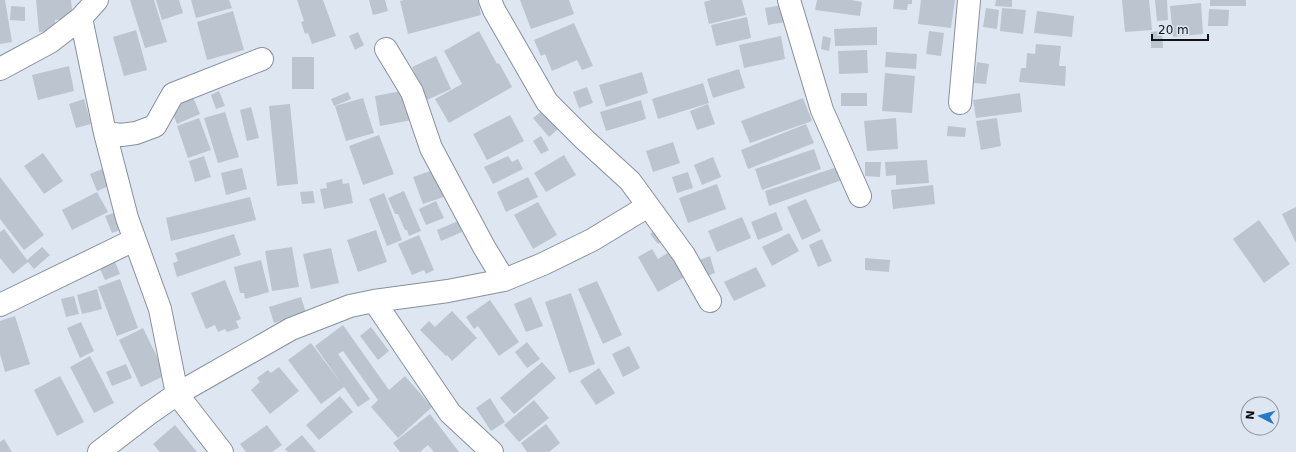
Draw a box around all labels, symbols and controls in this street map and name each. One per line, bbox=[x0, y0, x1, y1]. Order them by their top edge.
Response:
scale bar bbox=[1152, 16, 1208, 42]
text: 20 m bbox=[1158, 23, 1189, 37]
north arrow bbox=[1240, 396, 1280, 436]
text: N bbox=[1244, 410, 1257, 420]

